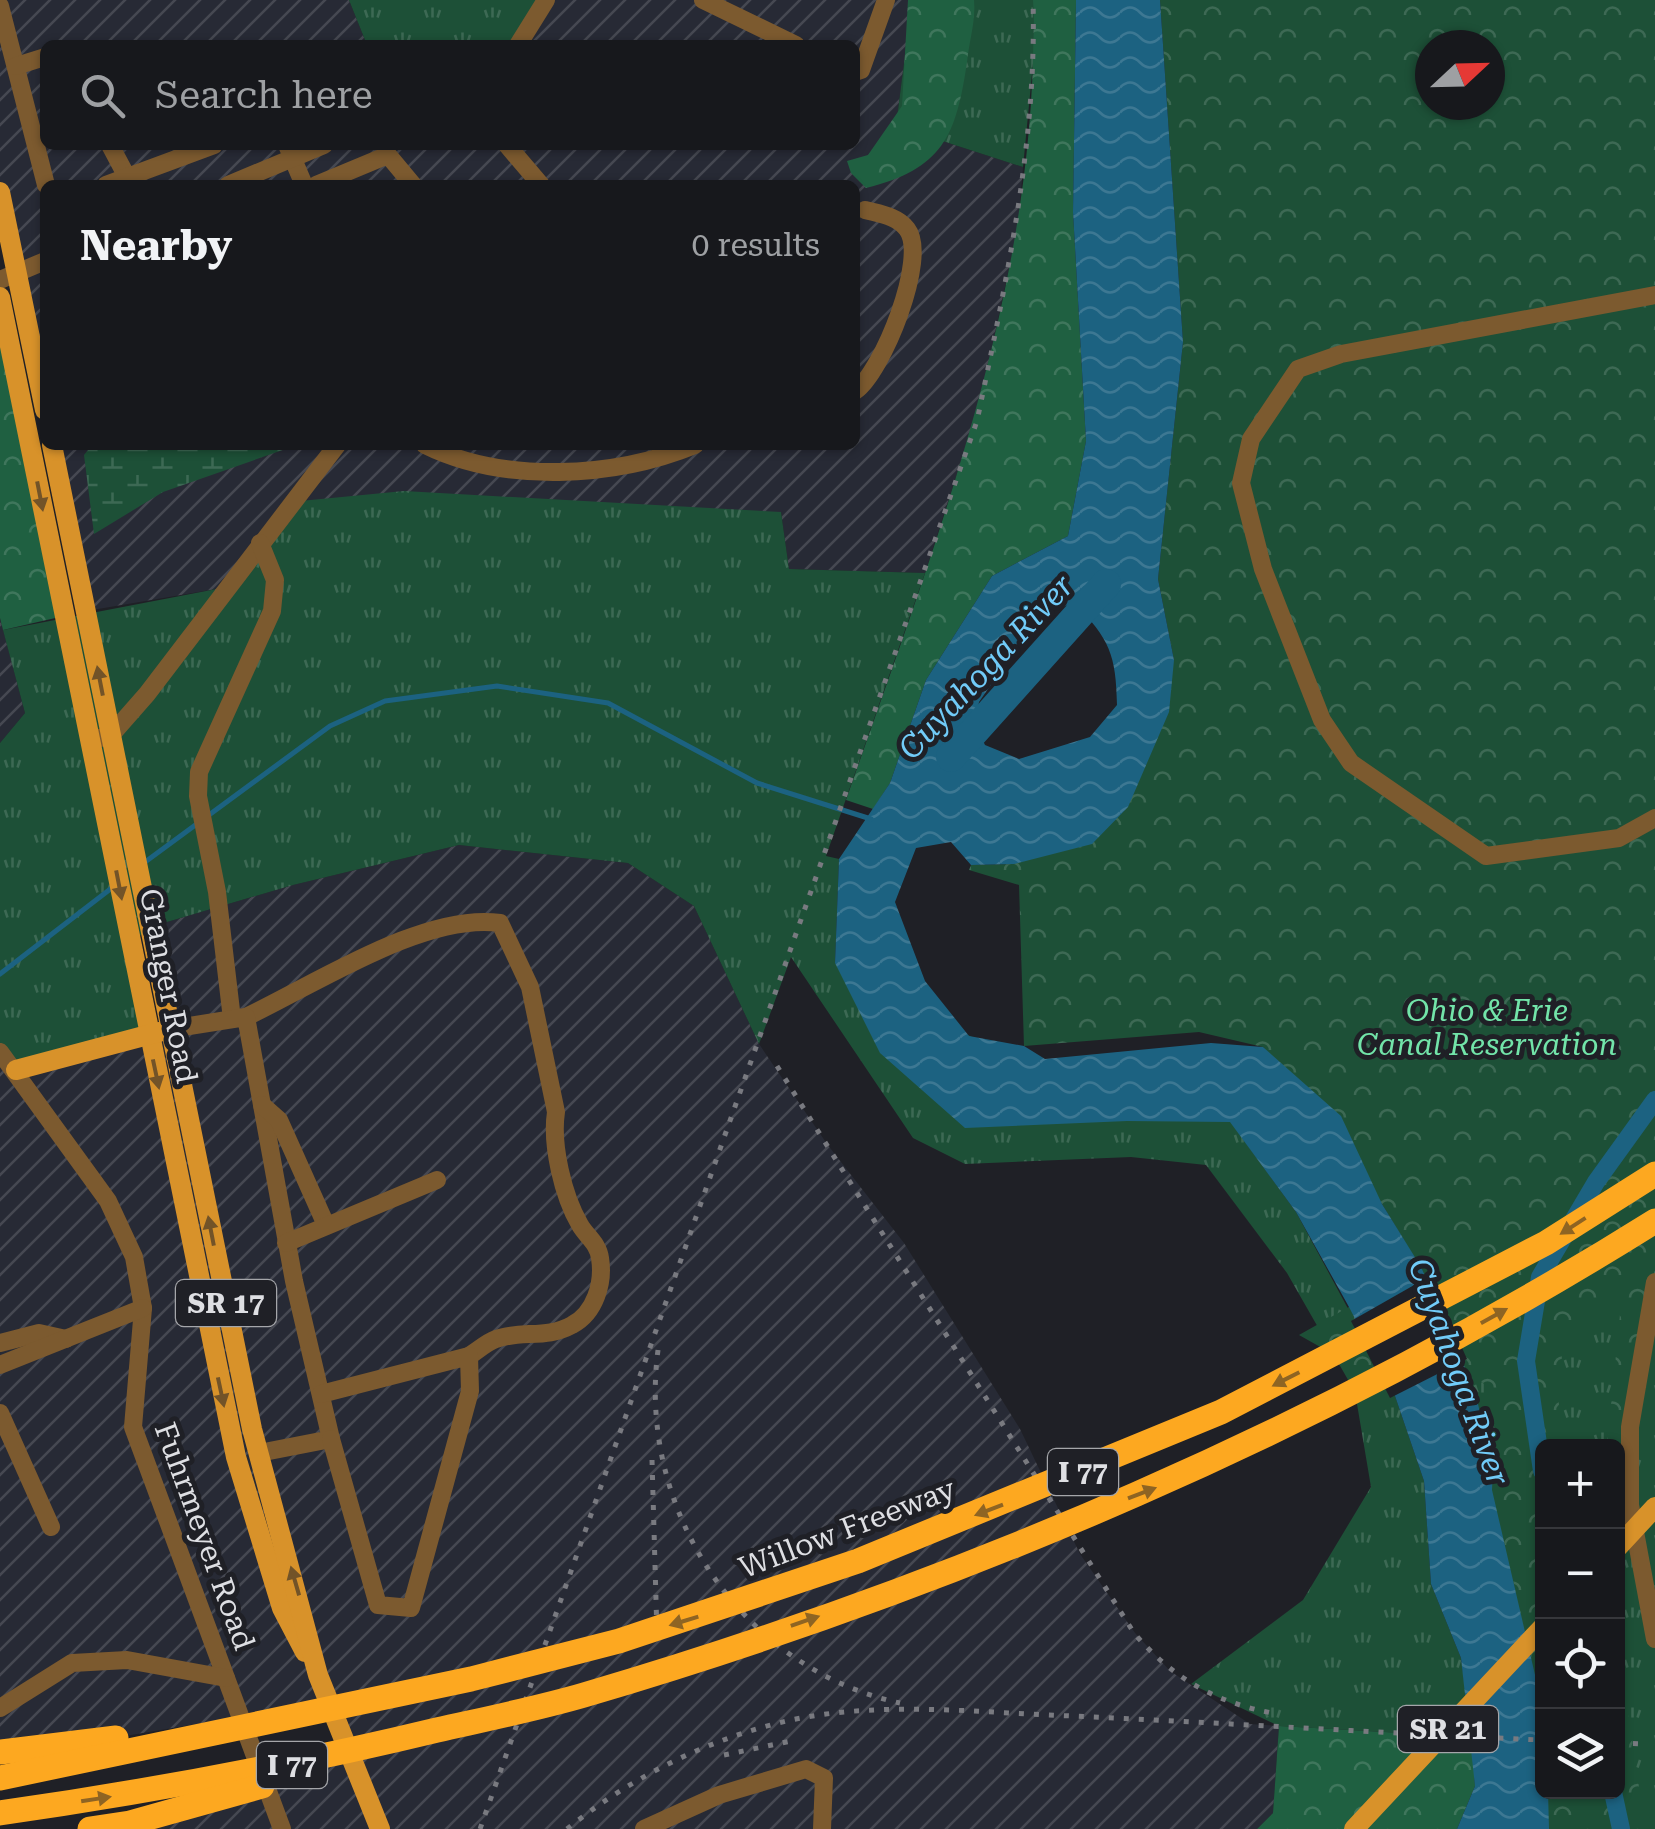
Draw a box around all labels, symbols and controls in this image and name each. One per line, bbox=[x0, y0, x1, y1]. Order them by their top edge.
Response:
north arrow bbox=[1415, 30, 1505, 120]
search box bbox=[40, 40, 860, 150]
icon: search bbox=[75, 68, 130, 123]
text: Search here bbox=[155, 73, 373, 117]
text: Nearby bbox=[80, 221, 232, 270]
text: 0 results bbox=[692, 226, 820, 264]
one-way arrow bbox=[33, 481, 49, 512]
water label: Cuyahoga River bbox=[891, 567, 1081, 767]
one-way arrow bbox=[92, 665, 107, 697]
one-way arrow bbox=[111, 870, 127, 901]
street label: Granger Road bbox=[133, 886, 205, 1086]
park label: Ohio & Erie Canal Reservation bbox=[1357, 993, 1617, 1062]
one-way arrow bbox=[148, 1059, 164, 1090]
one-way arrow bbox=[202, 1215, 218, 1246]
one-way arrow bbox=[1559, 1216, 1586, 1234]
water label: Cuyahoga River bbox=[1400, 1253, 1518, 1491]
road number: SR 17 bbox=[176, 1280, 276, 1326]
one-way arrow bbox=[1480, 1308, 1509, 1325]
one-way arrow bbox=[1272, 1371, 1301, 1388]
one-way arrow bbox=[214, 1377, 230, 1408]
street label: Fuhrmeyer Road bbox=[148, 1418, 262, 1654]
map controls bbox=[1535, 1439, 1625, 1799]
button: + bbox=[1535, 1439, 1625, 1529]
road number: I 77 bbox=[1048, 1449, 1118, 1495]
street label: Willow Freeway bbox=[734, 1471, 960, 1585]
one-way arrow bbox=[1127, 1485, 1157, 1501]
one-way arrow bbox=[974, 1502, 1004, 1518]
button: − bbox=[1535, 1529, 1625, 1619]
one-way arrow bbox=[286, 1565, 302, 1596]
one-way arrow bbox=[790, 1612, 820, 1627]
one-way arrow bbox=[668, 1614, 698, 1629]
button: locate bbox=[1535, 1619, 1625, 1709]
road number: SR 21 bbox=[1398, 1706, 1498, 1752]
button: layers bbox=[1535, 1709, 1625, 1799]
road number: I 77 bbox=[257, 1742, 327, 1788]
one-way arrow bbox=[81, 1790, 113, 1806]

